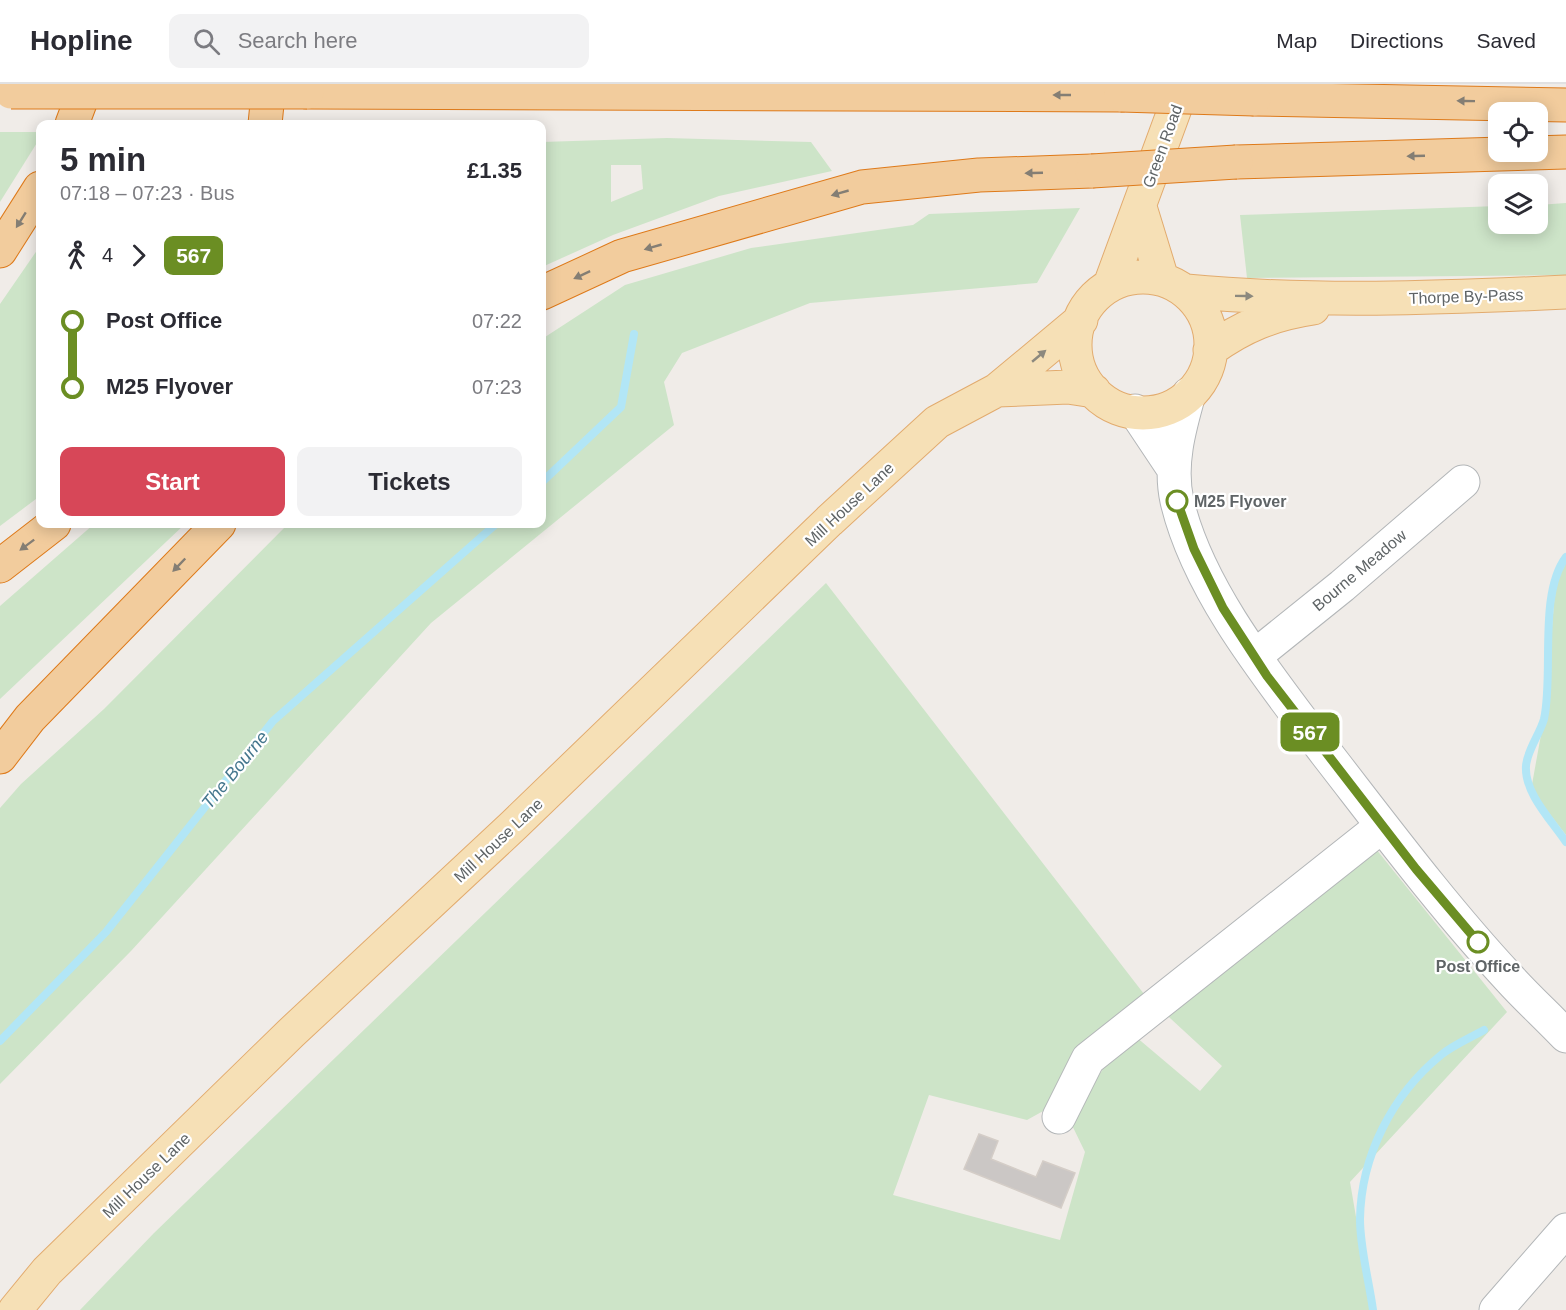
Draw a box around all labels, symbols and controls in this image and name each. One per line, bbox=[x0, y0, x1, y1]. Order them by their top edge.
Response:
search box bbox=[169, 14, 589, 68]
text: Hopline bbox=[30, 25, 133, 56]
icon: search bbox=[190, 25, 223, 58]
text: Search here bbox=[238, 28, 358, 53]
text: Map bbox=[1276, 29, 1317, 52]
text: Directions bbox=[1350, 29, 1443, 52]
text: Saved bbox=[1476, 29, 1536, 52]
one-way arrow bbox=[1053, 90, 1072, 100]
one-way arrow bbox=[1456, 96, 1475, 106]
street label: Green Road bbox=[1140, 102, 1185, 190]
map controls bbox=[1488, 102, 1548, 234]
button: locate bbox=[1488, 102, 1548, 162]
text: 5 min bbox=[60, 141, 146, 178]
one-way arrow bbox=[1407, 151, 1426, 160]
text: £1.35 bbox=[467, 158, 522, 183]
one-way arrow bbox=[1024, 168, 1043, 177]
button: layers bbox=[1488, 174, 1548, 234]
text: 07:18 – 07:23 · Bus bbox=[60, 182, 235, 204]
one-way arrow bbox=[831, 189, 849, 198]
one-way arrow bbox=[15, 212, 26, 228]
icon: walk bbox=[60, 239, 93, 272]
icon: forward bbox=[122, 239, 155, 272]
one-way arrow bbox=[644, 243, 662, 252]
text: 4 bbox=[102, 244, 113, 266]
text: 567 bbox=[176, 244, 211, 267]
one-way arrow bbox=[573, 270, 590, 279]
street label: Thorpe By-Pass bbox=[1408, 286, 1524, 307]
one-way arrow bbox=[1235, 291, 1254, 300]
text: Post Office bbox=[106, 308, 222, 333]
text: 07:22 bbox=[472, 310, 522, 332]
one-way arrow bbox=[1032, 350, 1047, 362]
text: M25 Flyover bbox=[106, 374, 233, 399]
text: 07:23 bbox=[472, 376, 522, 398]
button: Start bbox=[60, 447, 285, 516]
button: Tickets bbox=[297, 447, 522, 516]
street label: Mill House Lane bbox=[802, 459, 897, 550]
marker: M25 Flyover bbox=[1166, 490, 1188, 512]
place label: M25 Flyover bbox=[1194, 493, 1286, 510]
street label: Bourne Meadow bbox=[1309, 526, 1410, 614]
one-way arrow bbox=[20, 538, 35, 550]
one-way arrow bbox=[172, 558, 186, 572]
line badge: 567 bbox=[1276, 712, 1344, 752]
text: 567 bbox=[1292, 721, 1328, 744]
water label: The Bourne bbox=[198, 727, 272, 813]
street label: Mill House Lane bbox=[451, 795, 546, 886]
marker: Post Office bbox=[1467, 931, 1489, 953]
place label: Post Office bbox=[1436, 958, 1520, 975]
street label: Mill House Lane bbox=[99, 1129, 194, 1221]

